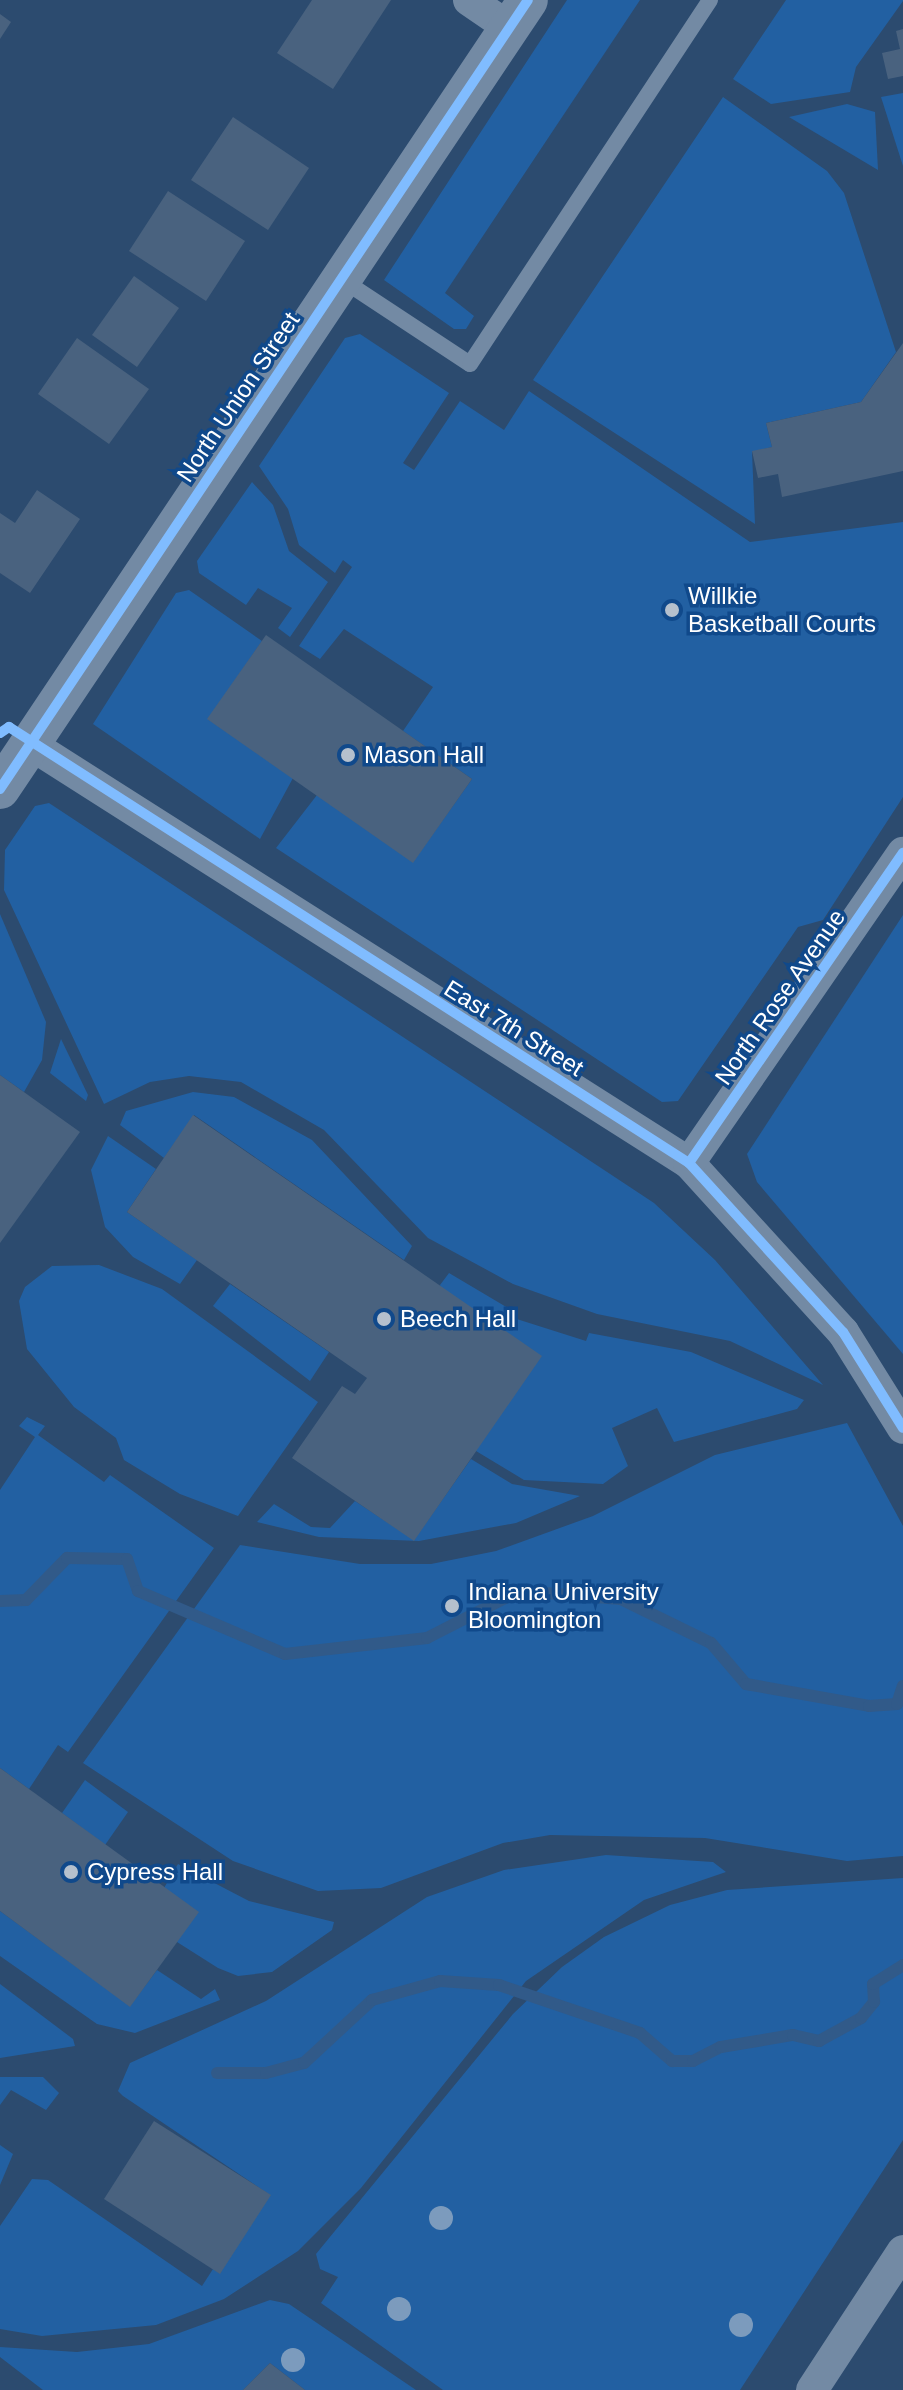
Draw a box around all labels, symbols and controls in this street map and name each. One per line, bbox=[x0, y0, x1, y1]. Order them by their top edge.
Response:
street label: North Union Street bbox=[170, 307, 306, 487]
place label: Willkie Basketball Courts bbox=[688, 582, 876, 638]
marker: Willkie Basketball Courts bbox=[663, 601, 681, 619]
place label: Mason Hall bbox=[364, 741, 484, 769]
marker: Mason Hall bbox=[339, 746, 357, 764]
street label: North Rose Avenue bbox=[708, 903, 852, 1091]
street label: East 7th Street bbox=[439, 974, 589, 1082]
place label: Beech Hall bbox=[400, 1305, 516, 1333]
marker: Beech Hall bbox=[375, 1310, 393, 1328]
place label: Indiana University Bloomington bbox=[468, 1578, 659, 1634]
marker: Indiana University Bloomington bbox=[443, 1597, 461, 1615]
place label: Cypress Hall bbox=[87, 1858, 223, 1886]
marker: Cypress Hall bbox=[62, 1863, 80, 1881]

